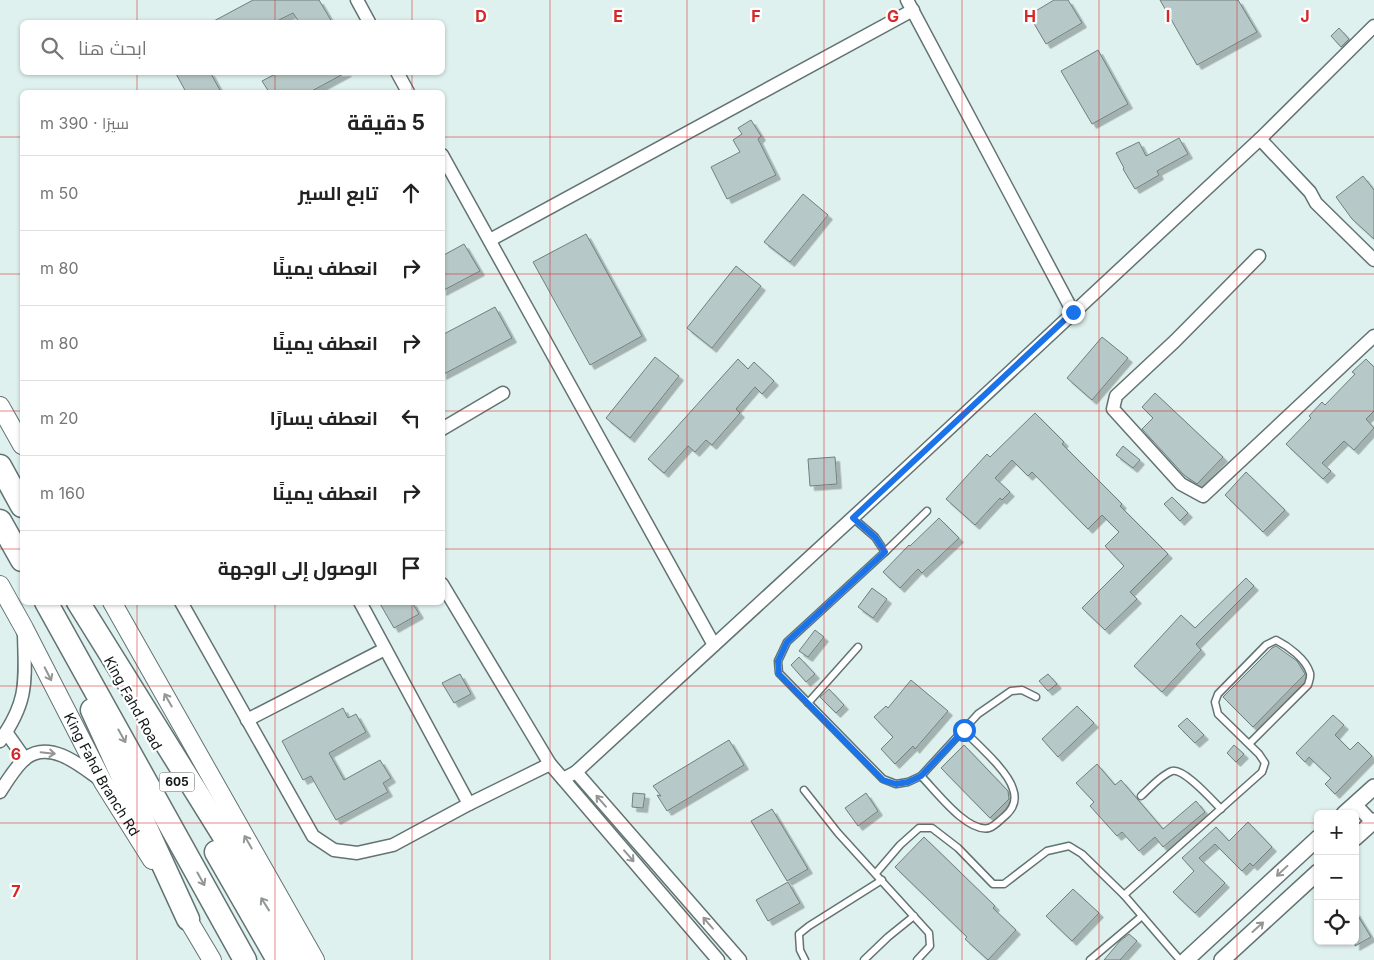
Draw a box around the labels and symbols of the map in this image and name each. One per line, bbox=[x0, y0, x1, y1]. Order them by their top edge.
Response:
text: D bbox=[475, 6, 487, 26]
text: E bbox=[613, 6, 623, 26]
text: F bbox=[751, 6, 761, 26]
text: G bbox=[887, 6, 899, 26]
text: H bbox=[1024, 6, 1036, 26]
text: I bbox=[1166, 6, 1170, 26]
text: J bbox=[1300, 6, 1310, 26]
route end bbox=[1062, 301, 1085, 324]
street label: King Fahd Road bbox=[101, 653, 166, 752]
one-way arrow bbox=[44, 666, 53, 681]
one-way arrow bbox=[162, 694, 172, 708]
street label: King Fahd Branch Rd bbox=[61, 710, 144, 839]
route start bbox=[953, 719, 976, 742]
one-way arrow bbox=[117, 729, 127, 743]
text: 6 bbox=[11, 744, 21, 764]
one-way arrow bbox=[39, 748, 55, 758]
road number: 605 bbox=[160, 772, 194, 792]
one-way arrow bbox=[595, 794, 607, 807]
one-way arrow bbox=[243, 834, 253, 849]
one-way arrow bbox=[623, 850, 634, 863]
one-way arrow bbox=[1276, 865, 1288, 877]
one-way arrow bbox=[196, 871, 206, 885]
text: 7 bbox=[11, 881, 21, 901]
one-way arrow bbox=[260, 897, 271, 911]
one-way arrow bbox=[702, 917, 714, 930]
one-way arrow bbox=[1251, 921, 1264, 933]

